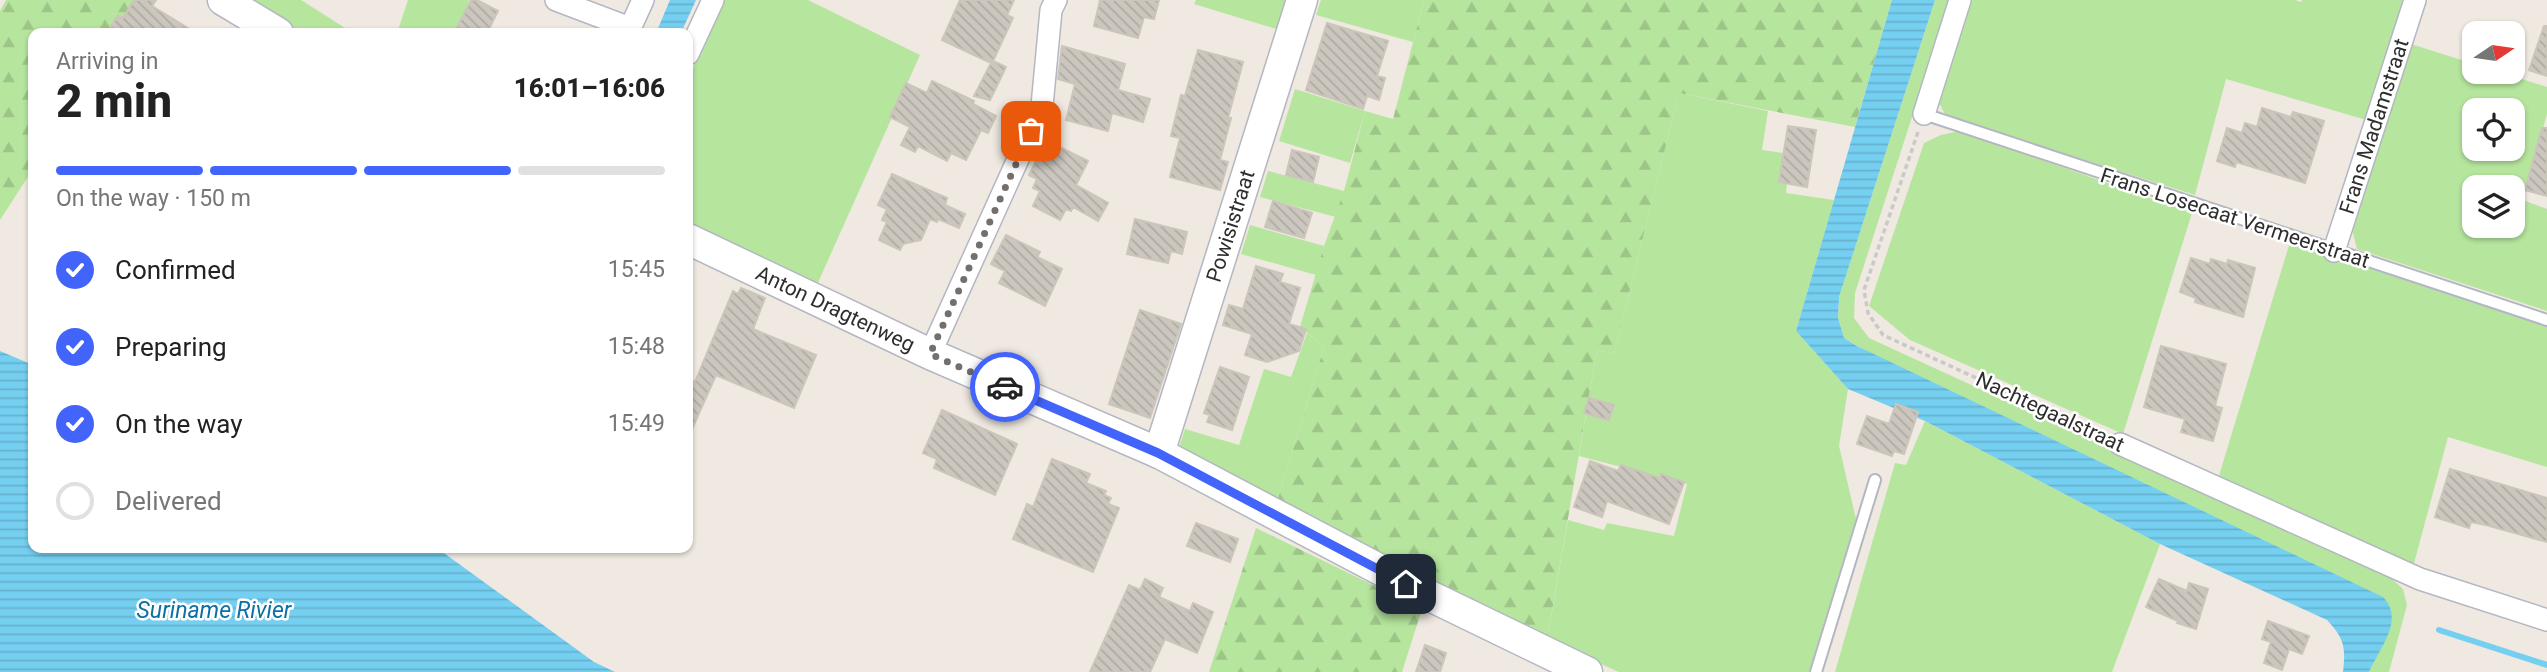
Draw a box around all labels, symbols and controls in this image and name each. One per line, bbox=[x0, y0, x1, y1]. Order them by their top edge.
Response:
north arrow bbox=[2462, 21, 2525, 84]
map controls bbox=[2462, 21, 2525, 238]
street label: Frans Madamstraat bbox=[2335, 36, 2414, 217]
text: Arriving in bbox=[56, 48, 159, 75]
text: 16:01–16:06 bbox=[514, 73, 665, 103]
text: 2 min bbox=[56, 74, 172, 128]
button: locate bbox=[2462, 98, 2525, 161]
pin bbox=[1001, 101, 1061, 161]
icon: bag bbox=[1012, 112, 1050, 150]
street label: Frans Losecaat Vermeerstraat bbox=[2097, 163, 2373, 273]
street label: Powisistraat bbox=[1202, 167, 1260, 285]
button: layers bbox=[2462, 175, 2525, 238]
text: On the way · 150 m bbox=[56, 185, 251, 212]
icon: check bbox=[56, 251, 94, 289]
text: Confirmed bbox=[115, 255, 236, 285]
text: 15:45 bbox=[608, 256, 665, 283]
street label: Anton Dragtenweg bbox=[752, 261, 918, 357]
icon: check bbox=[56, 328, 94, 366]
text: Preparing bbox=[115, 332, 227, 362]
text: 15:48 bbox=[608, 333, 665, 360]
courier bbox=[970, 352, 1040, 422]
street label: Nachtegaalstraat bbox=[1972, 367, 2128, 457]
icon: car bbox=[986, 368, 1024, 406]
icon: check bbox=[56, 405, 94, 443]
text: On the way bbox=[115, 409, 243, 439]
text: 15:49 bbox=[608, 410, 665, 437]
text: Delivered bbox=[115, 486, 222, 516]
pin bbox=[1376, 554, 1436, 614]
icon: home bbox=[1387, 565, 1425, 603]
water label: Suriname Rivier bbox=[137, 597, 293, 624]

